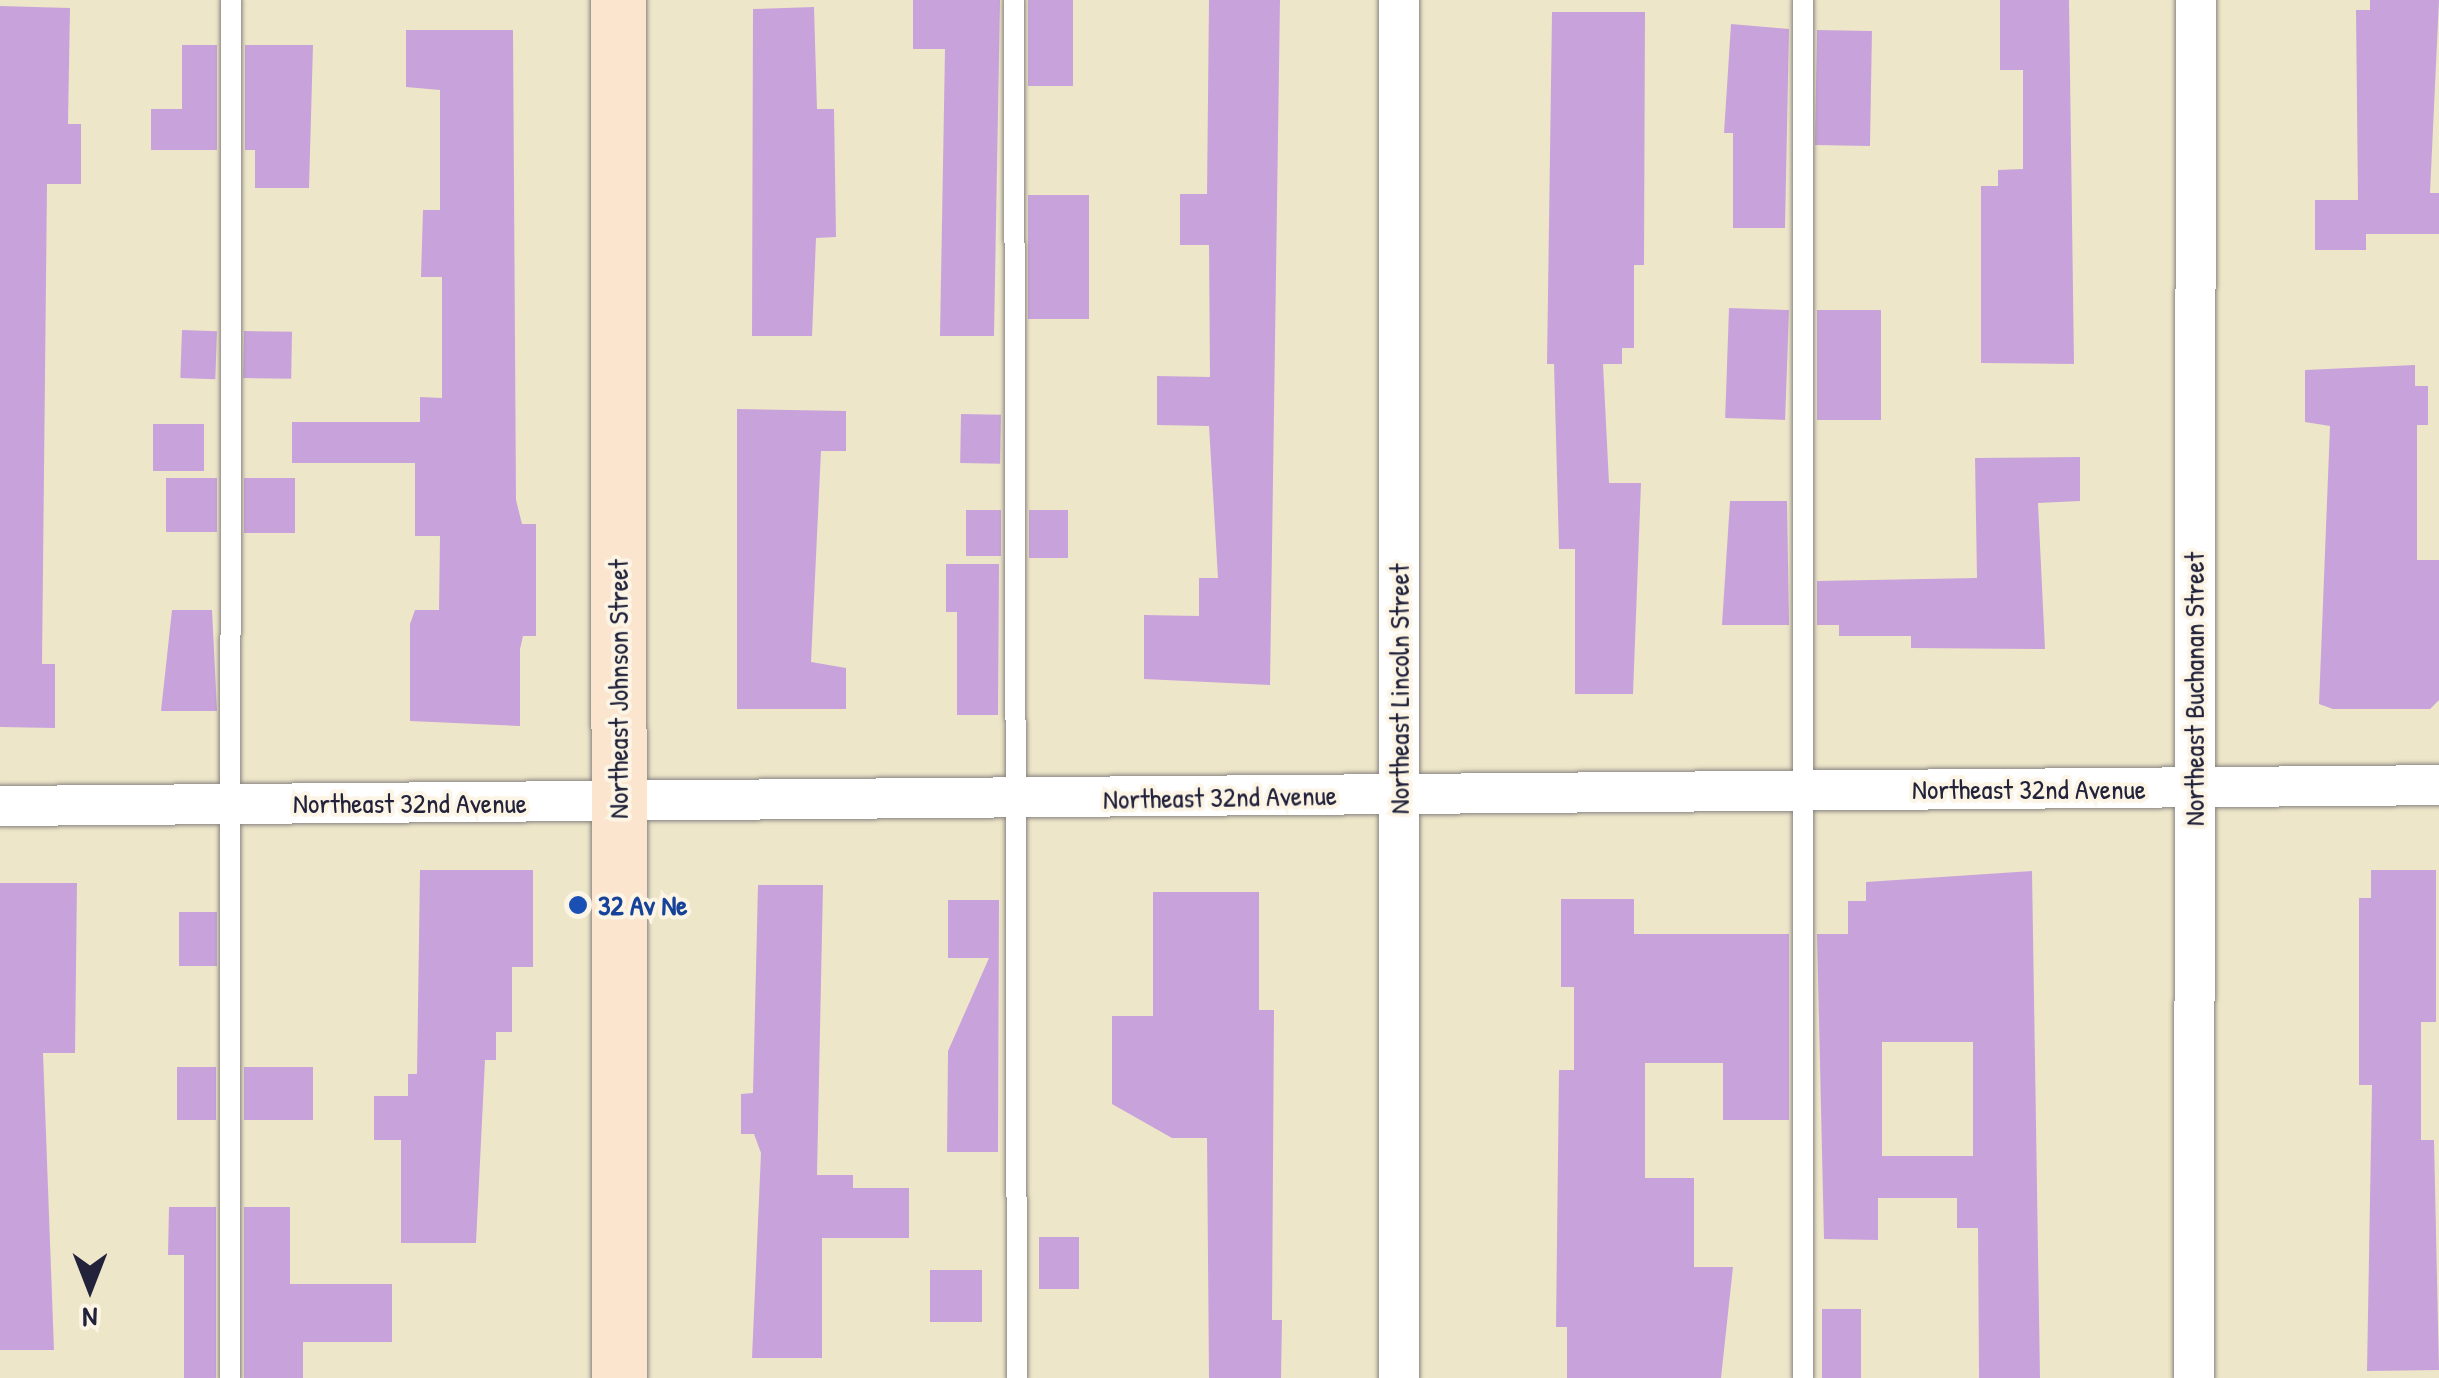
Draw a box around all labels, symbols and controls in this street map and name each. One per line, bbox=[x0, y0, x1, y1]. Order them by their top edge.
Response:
street label: Northeast Buchanan Street bbox=[2177, 552, 2211, 826]
street label: Northeast Johnson Street bbox=[601, 559, 635, 819]
street label: Northeast Lincoln Street bbox=[1382, 564, 1416, 814]
street label: Northeast 32nd Avenue bbox=[1912, 772, 2146, 806]
street label: Northeast 32nd Avenue bbox=[1103, 778, 1337, 816]
street label: Northeast 32nd Avenue bbox=[293, 786, 527, 820]
place label: 32 Av Ne bbox=[598, 888, 687, 922]
marker: 32 Av Ne bbox=[567, 894, 589, 916]
north arrow bbox=[40, 1238, 140, 1338]
text: N bbox=[83, 1299, 97, 1337]

